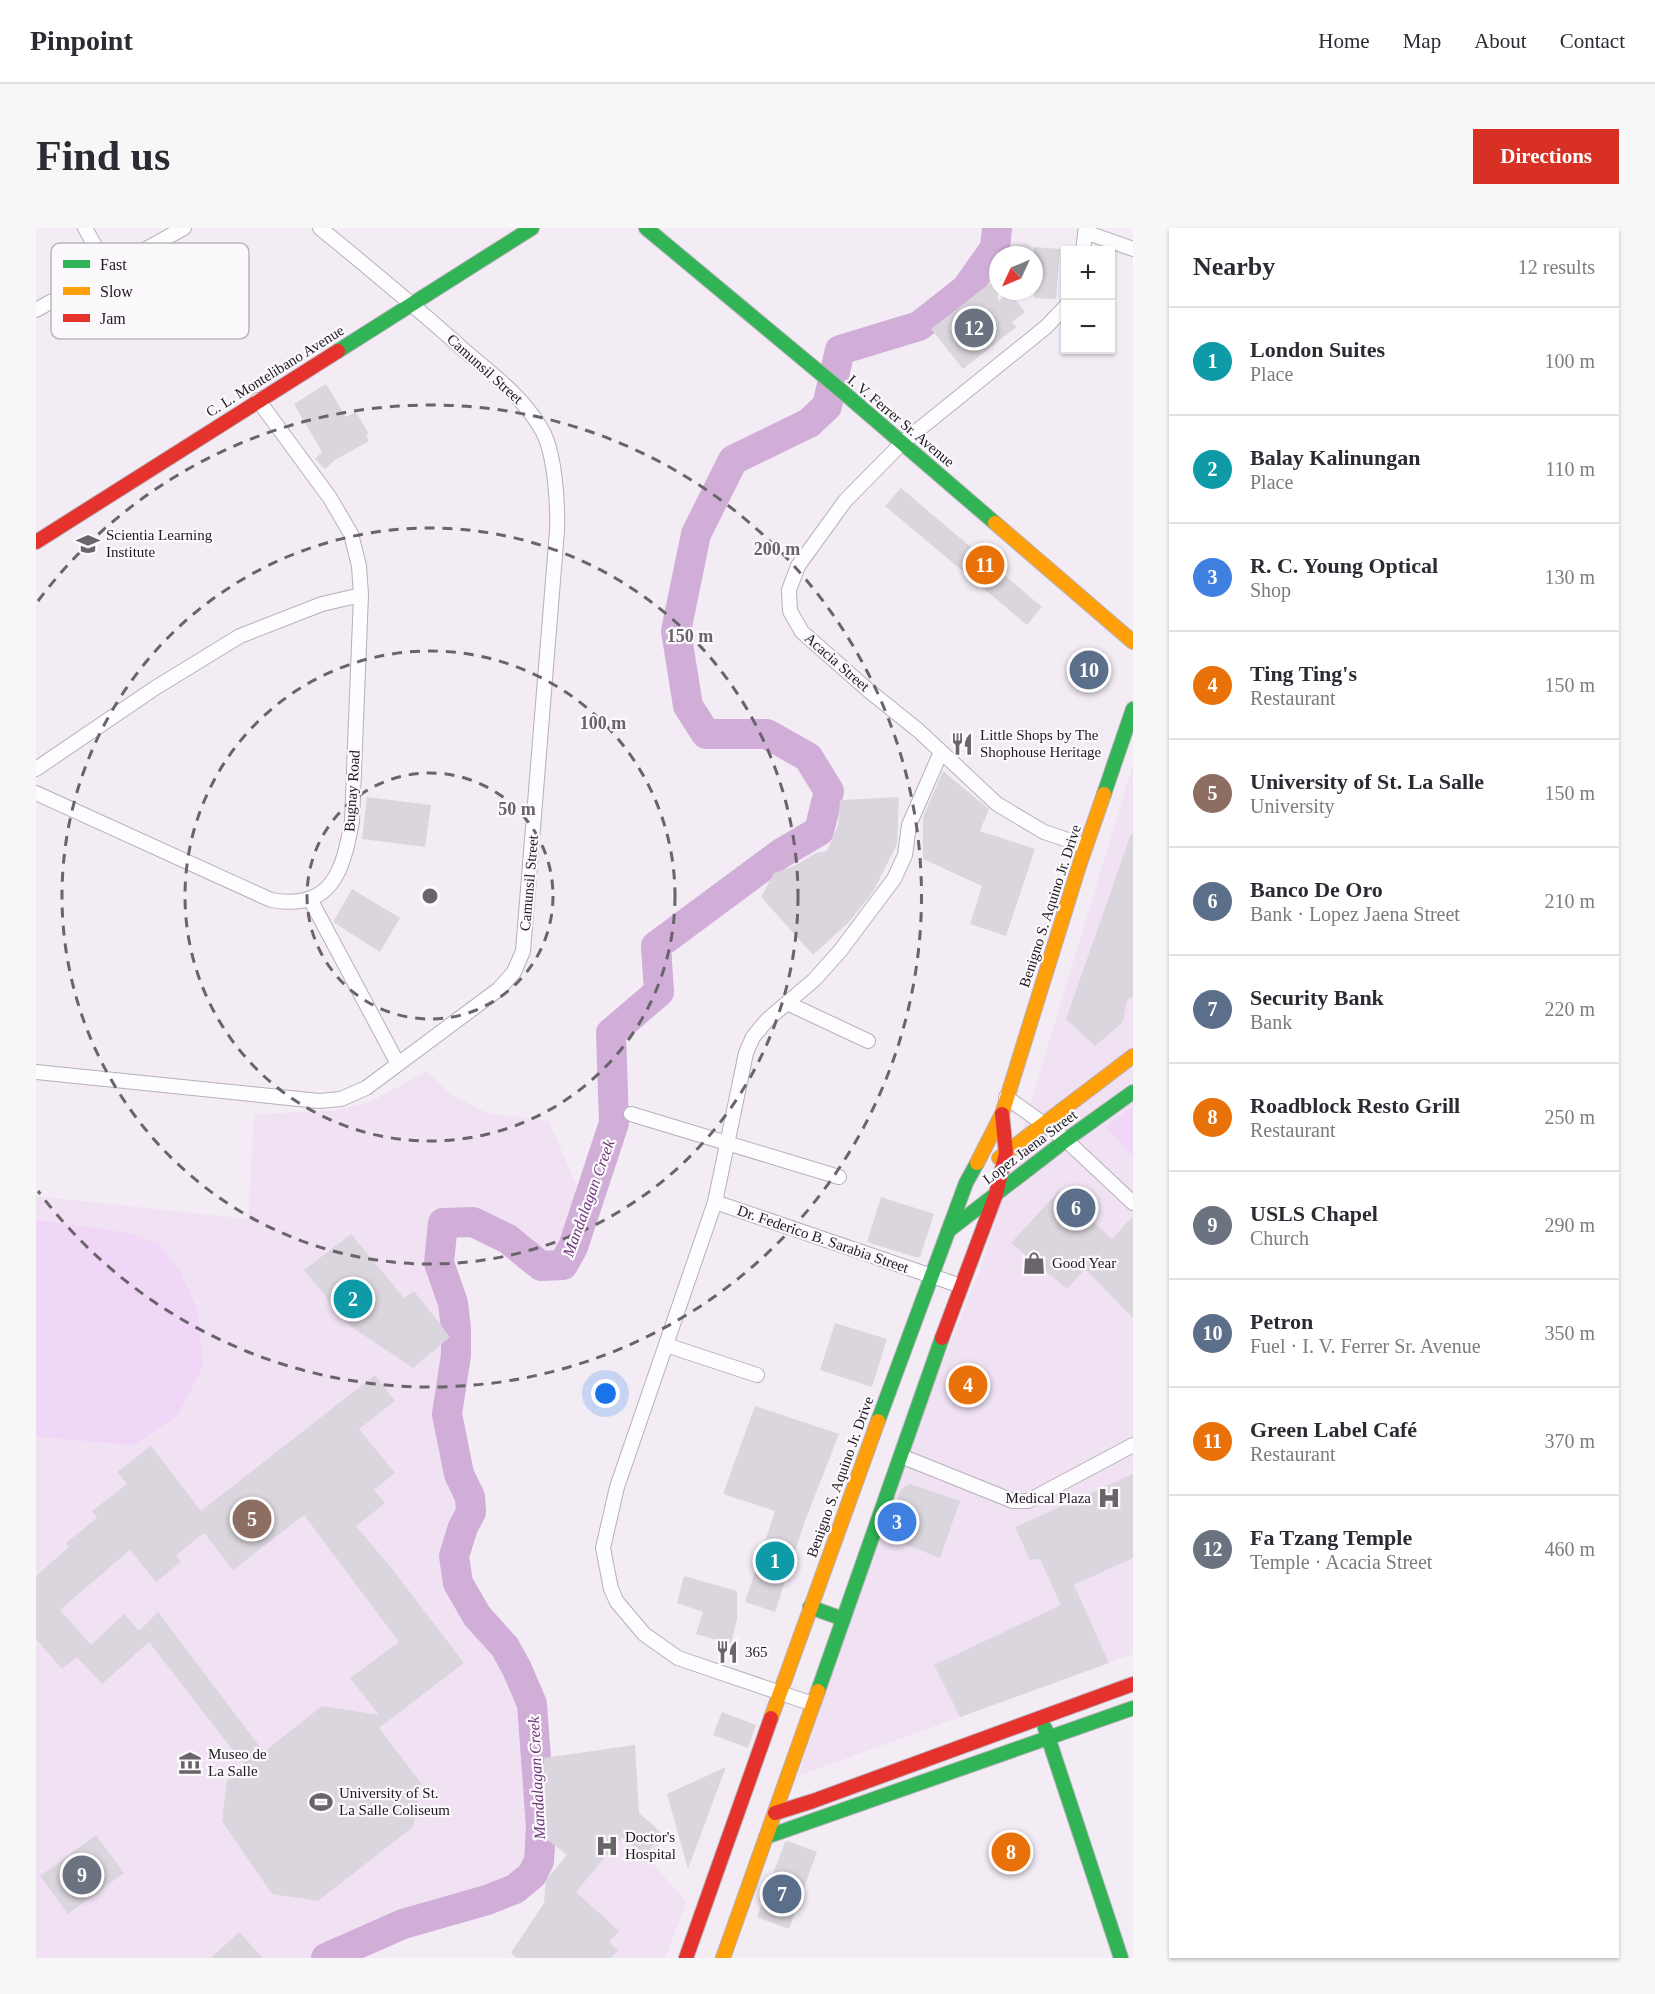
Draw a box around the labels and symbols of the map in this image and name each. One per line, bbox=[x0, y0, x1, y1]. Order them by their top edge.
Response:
legend bbox=[51, 243, 249, 339]
north arrow bbox=[989, 246, 1043, 300]
text: Fast bbox=[100, 256, 127, 273]
text: Slow bbox=[100, 283, 133, 300]
pin: 12 bbox=[954, 306, 994, 350]
text: Jam bbox=[100, 310, 126, 327]
street label: C. L. Montelibano Avenue bbox=[203, 322, 347, 420]
street label: Camunsil Street bbox=[444, 331, 527, 408]
street label: I. V. Ferrer Sr. Avenue bbox=[845, 372, 958, 470]
place label: Scientia Learning Institute bbox=[106, 527, 213, 560]
school or university icon: Scientia Learning Institute bbox=[75, 531, 101, 557]
text: 200 m bbox=[754, 539, 800, 559]
pin: 11 bbox=[966, 542, 1004, 588]
text: 150 m bbox=[667, 626, 713, 646]
street label: Acacia Street bbox=[801, 630, 873, 695]
pin: 10 bbox=[1070, 648, 1108, 692]
text: 100 m bbox=[580, 713, 626, 733]
place label: Little Shops by The Shophouse Heritage bbox=[980, 727, 1102, 760]
restaurant icon: Little Shops by The Shophouse Heritage bbox=[949, 731, 975, 757]
street label: Bugnay Road bbox=[341, 749, 363, 832]
text: 50 m bbox=[498, 799, 536, 819]
street label: Benigno S. Aquino Jr. Drive bbox=[1016, 822, 1084, 989]
street label: Camunsil Street bbox=[517, 834, 541, 932]
centre of rings bbox=[420, 886, 440, 906]
street label: Lopez Jaena Street bbox=[980, 1106, 1081, 1187]
water label: Mandalagan Creek bbox=[559, 1136, 619, 1260]
pin: 6 bbox=[1056, 1186, 1096, 1230]
street label: Dr. Federico B. Sarabia Street bbox=[735, 1202, 911, 1276]
shop icon: Good Year bbox=[1021, 1250, 1047, 1276]
place label: Good Year bbox=[1052, 1255, 1116, 1271]
pin: 2 bbox=[334, 1276, 372, 1322]
pin: 4 bbox=[948, 1362, 988, 1408]
your location bbox=[591, 1379, 620, 1408]
street label: Benigno S. Aquino Jr. Drive bbox=[803, 1394, 877, 1560]
hospital icon: Medical Plaza bbox=[1096, 1485, 1122, 1511]
place label: Medical Plaza bbox=[1006, 1490, 1091, 1506]
pin: 5 bbox=[232, 1496, 272, 1542]
pin: 3 bbox=[878, 1500, 916, 1544]
pin: 1 bbox=[756, 1538, 794, 1584]
restaurant icon: 365 bbox=[714, 1639, 740, 1665]
place label: 365 bbox=[745, 1644, 768, 1660]
water label: Mandalagan Creek bbox=[525, 1715, 549, 1841]
place label: Museo de La Salle bbox=[208, 1746, 267, 1779]
museum icon: Museo de La Salle bbox=[177, 1750, 203, 1776]
place label: University of St. La Salle Coliseum bbox=[339, 1785, 450, 1818]
sports icon: University of St. La Salle Coliseum bbox=[308, 1789, 334, 1815]
place label: Doctor's Hospital bbox=[625, 1829, 676, 1862]
pin: 8 bbox=[992, 1830, 1030, 1874]
hospital icon: Doctor's Hospital bbox=[594, 1833, 620, 1859]
pin: 9 bbox=[62, 1852, 102, 1898]
pin: 7 bbox=[762, 1872, 802, 1916]

